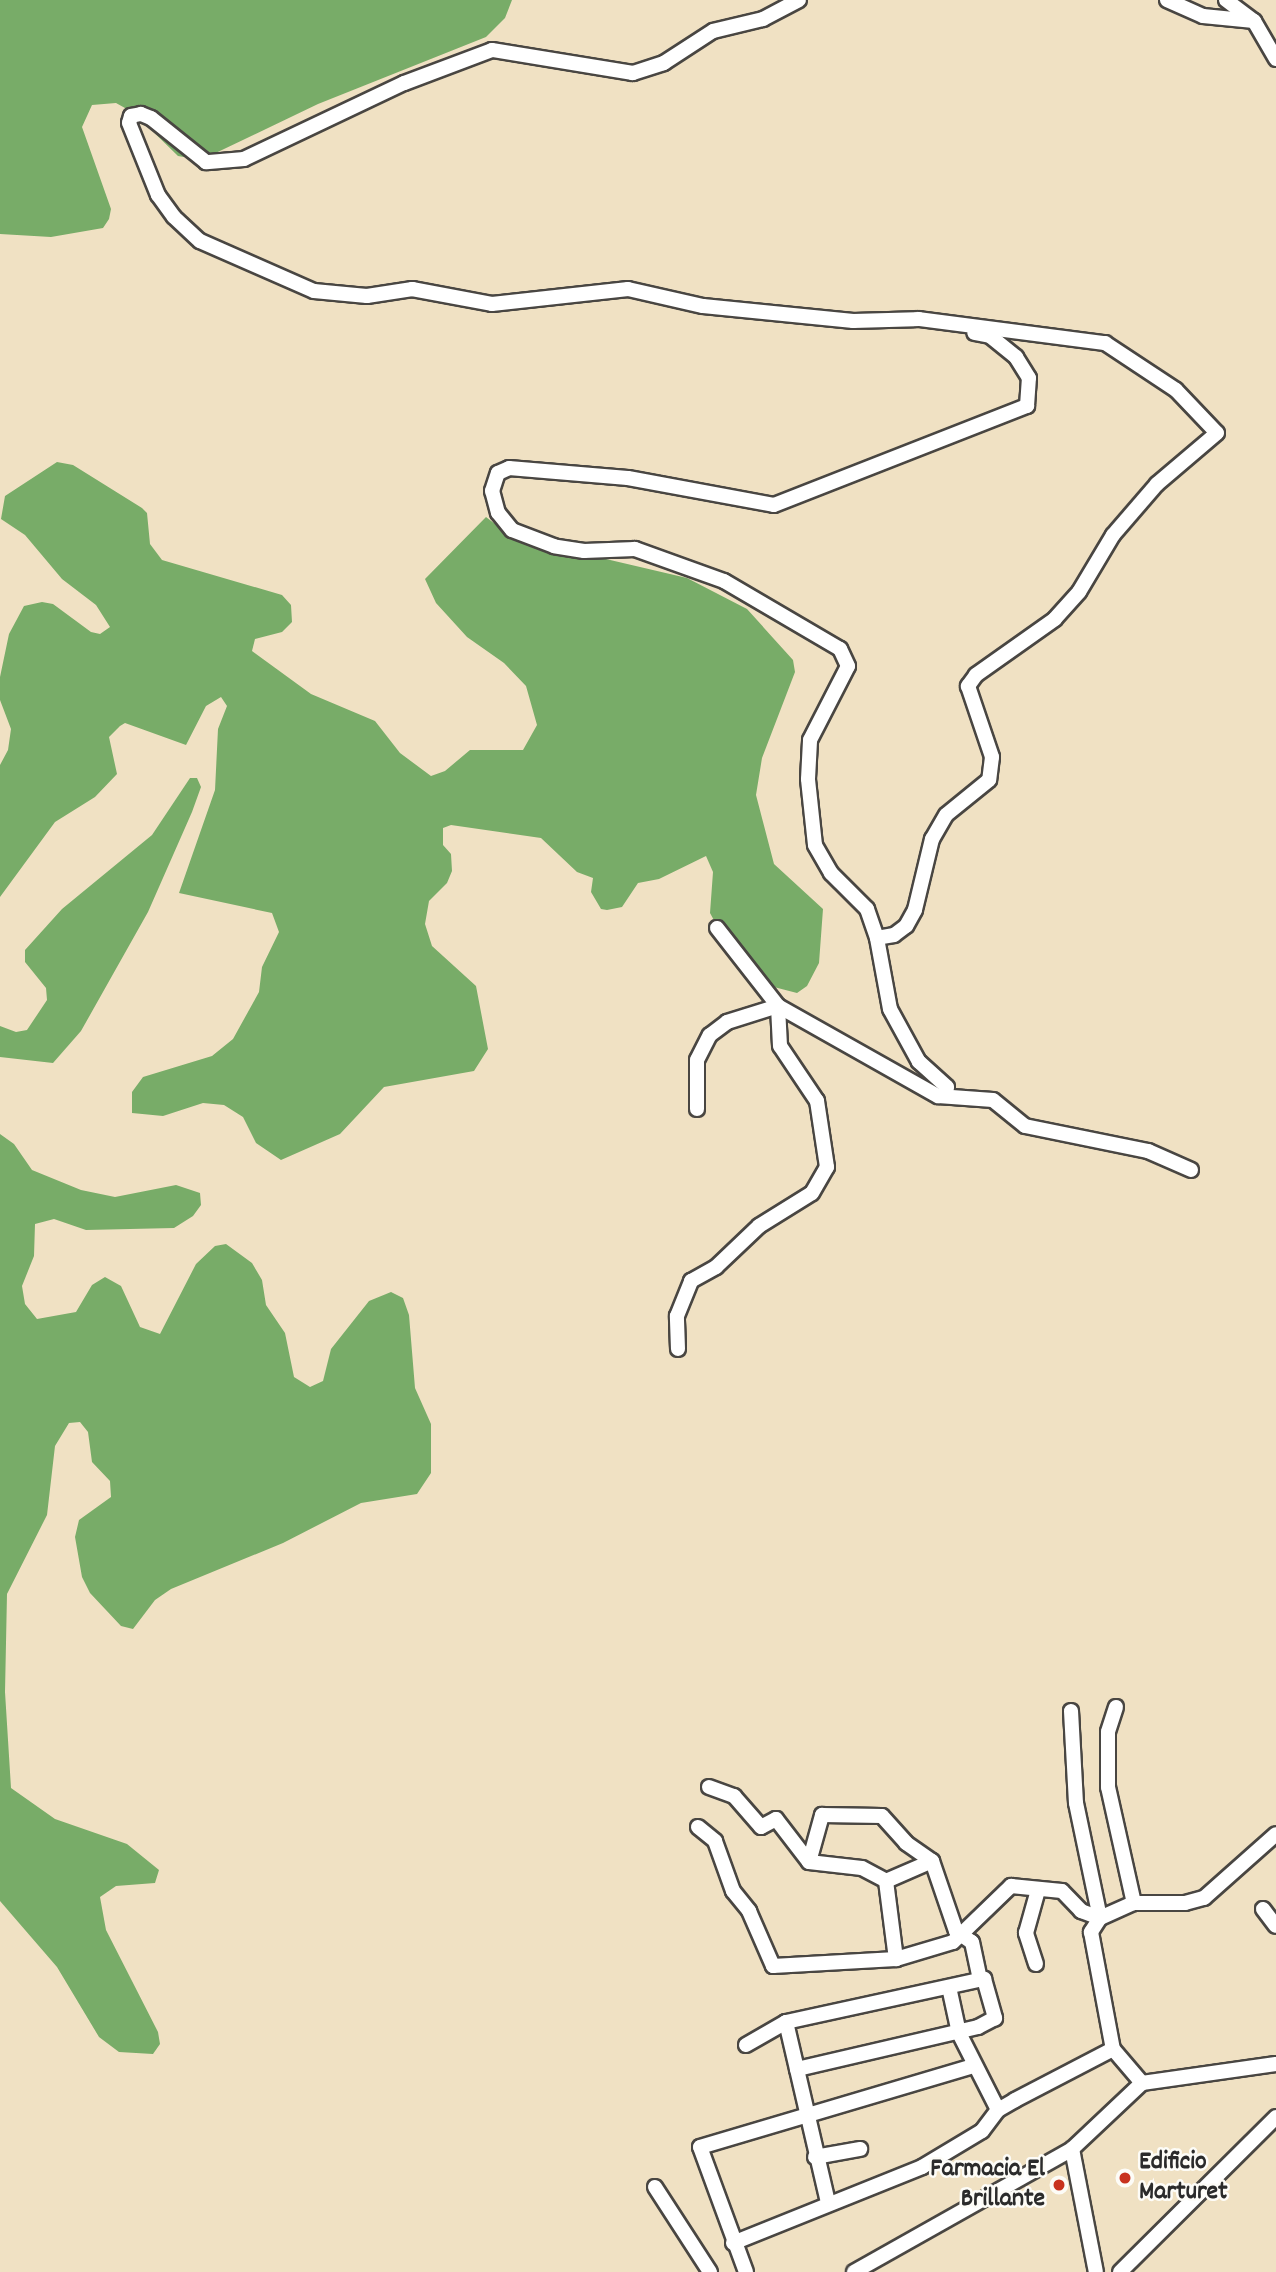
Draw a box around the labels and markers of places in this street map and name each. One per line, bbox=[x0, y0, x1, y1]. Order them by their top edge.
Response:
place label: Edificio Marturet bbox=[1139, 2147, 1228, 2208]
place label: Farmacia El Brillante bbox=[930, 2154, 1045, 2216]
marker: Edificio Marturet bbox=[1117, 2170, 1133, 2186]
marker: Farmacia El Brillante bbox=[1051, 2177, 1067, 2193]

